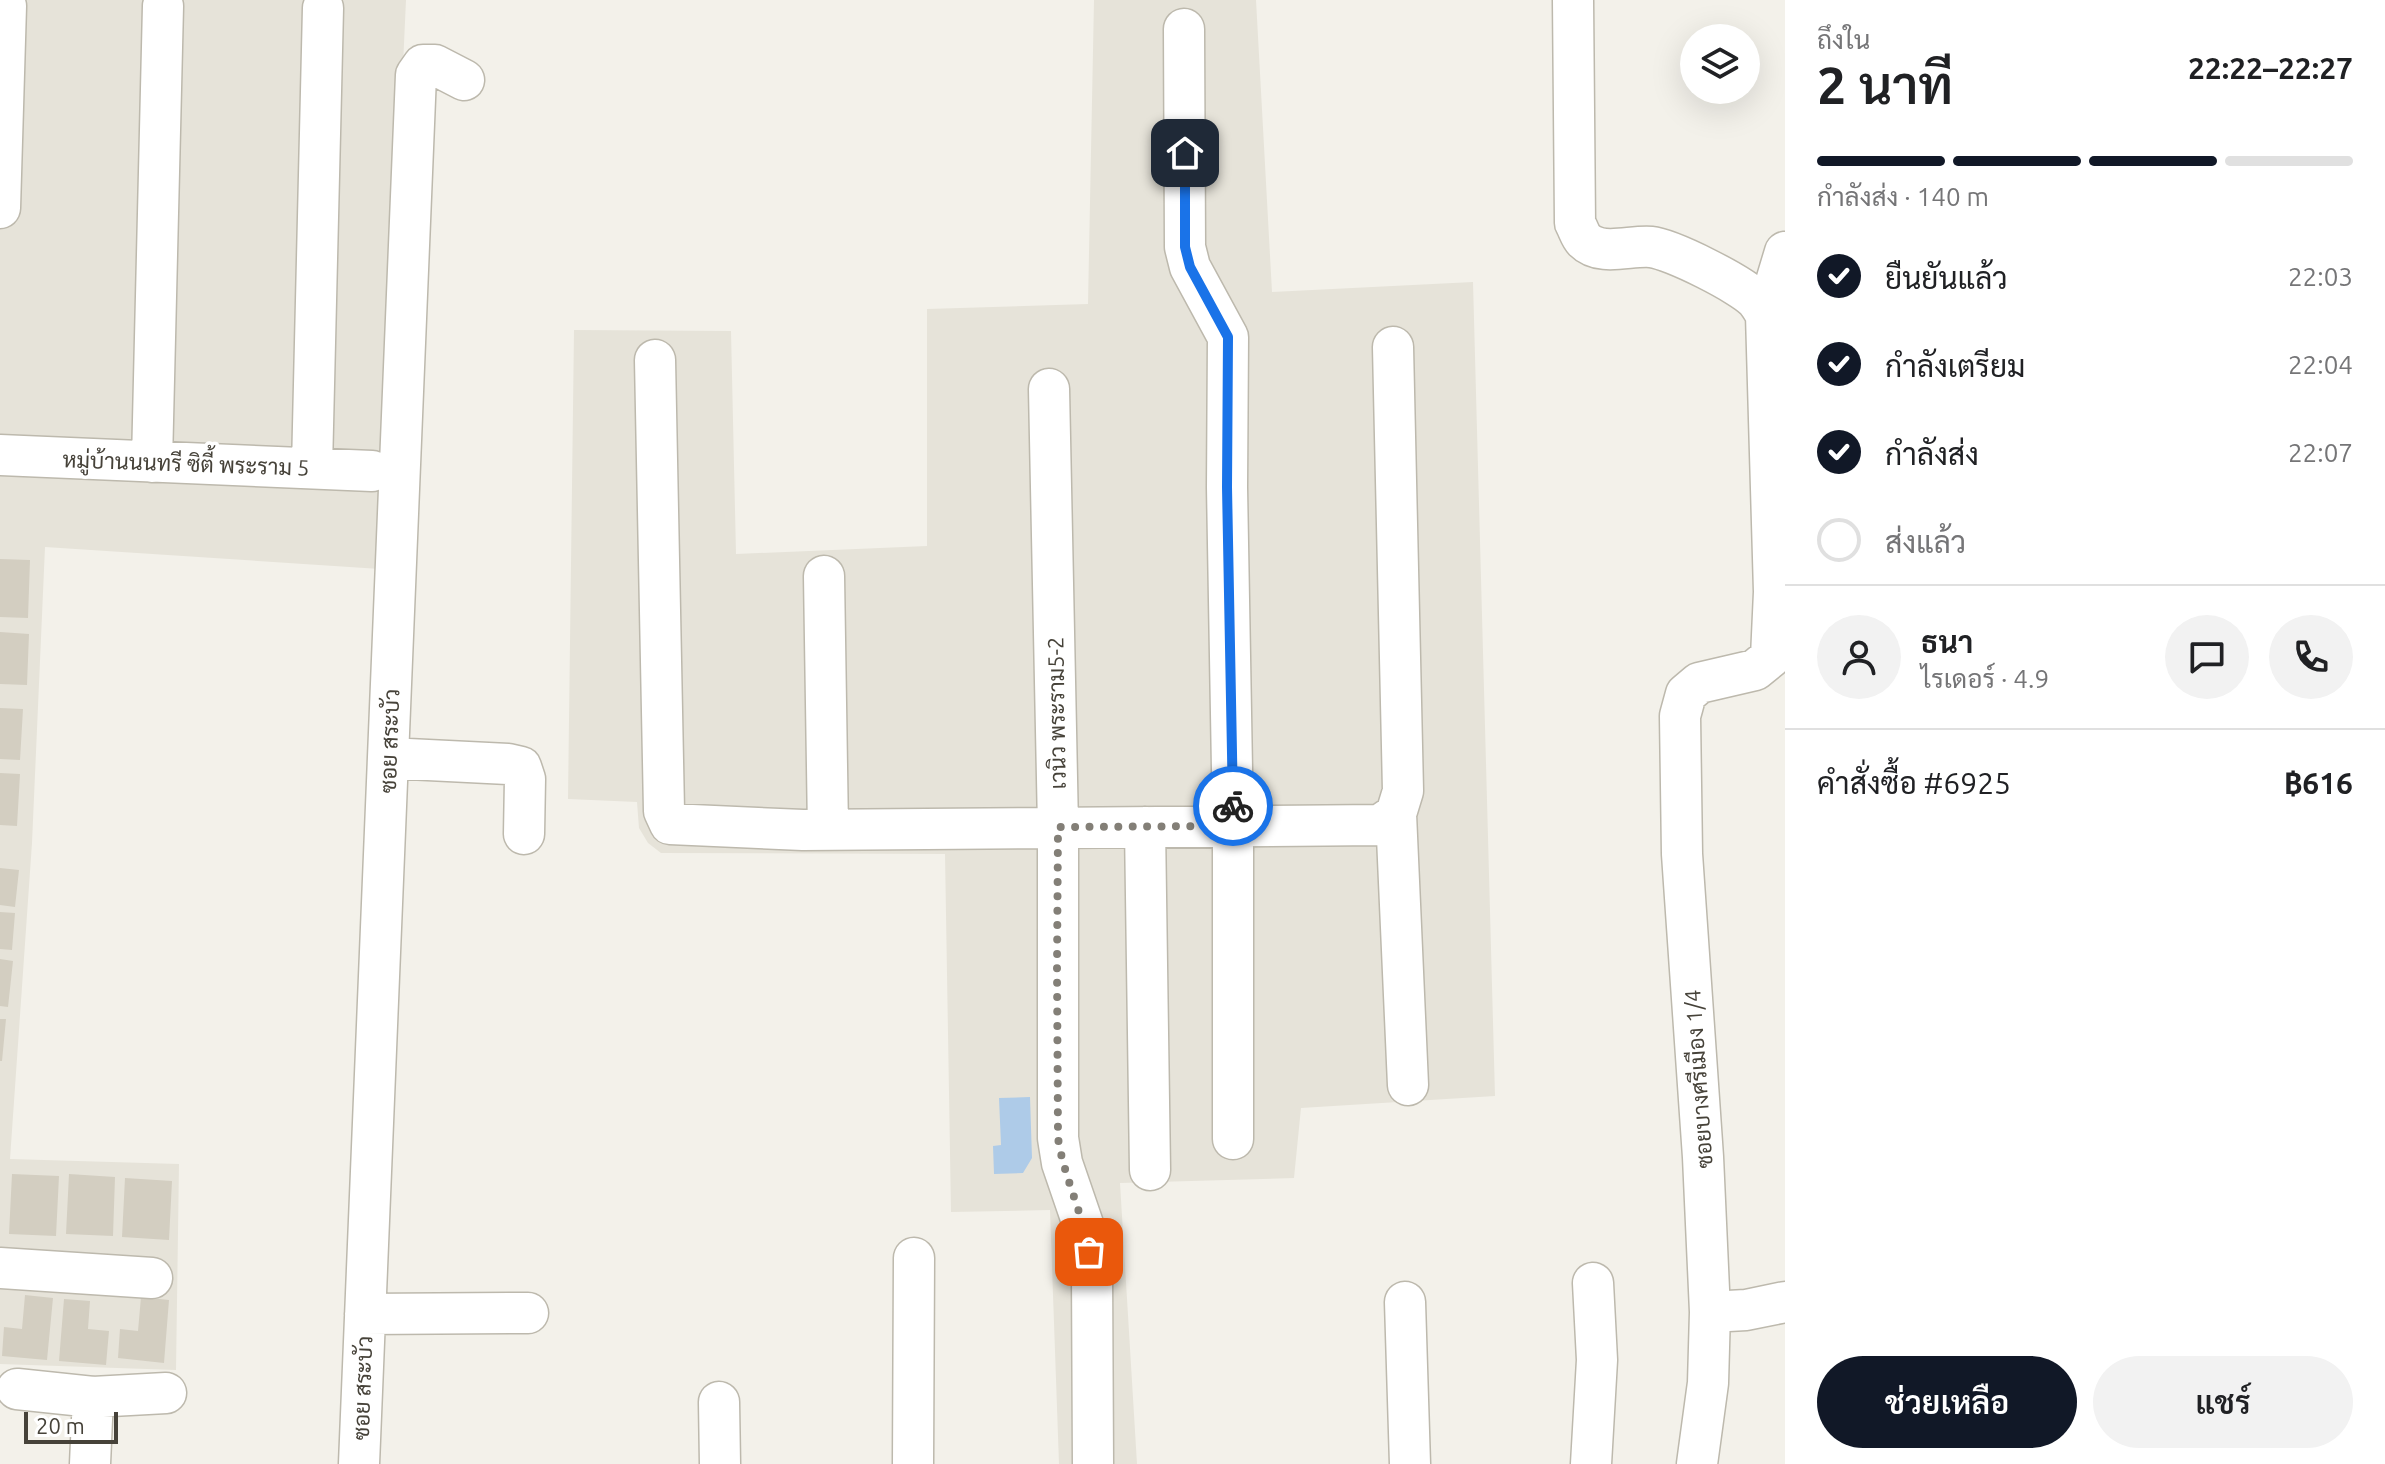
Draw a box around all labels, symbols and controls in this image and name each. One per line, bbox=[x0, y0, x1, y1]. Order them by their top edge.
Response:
map controls bbox=[1680, 24, 1760, 104]
button: layers bbox=[1680, 24, 1760, 104]
text: ถึงใน bbox=[1817, 25, 1870, 54]
text: 22:22–22:27 bbox=[2188, 51, 2353, 85]
text: 2 นาที bbox=[1817, 56, 1953, 114]
pin bbox=[1151, 119, 1219, 187]
icon: home bbox=[1163, 131, 1207, 175]
text: กำลังส่ง · 140 m bbox=[1817, 182, 1989, 211]
icon: check bbox=[1817, 254, 1861, 298]
text: ยืนยันแล้ว bbox=[1885, 261, 2008, 295]
text: 22:03 bbox=[2288, 262, 2353, 291]
icon: check bbox=[1817, 342, 1861, 386]
text: กำลังเตรียม bbox=[1885, 349, 2025, 383]
text: 22:04 bbox=[2288, 350, 2353, 379]
icon: check bbox=[1817, 430, 1861, 474]
text: กำลังส่ง bbox=[1885, 437, 1979, 471]
text: 22:07 bbox=[2288, 438, 2353, 467]
street label: หมู่บ้านนนทรี ซิตี้ พระราม 5 bbox=[62, 440, 310, 484]
text: ส่งแล้ว bbox=[1885, 525, 1966, 559]
button: person bbox=[1817, 615, 1901, 699]
button: chat bbox=[2165, 615, 2249, 699]
button: phone bbox=[2269, 615, 2353, 699]
text: ธนา bbox=[1921, 625, 1973, 659]
street label: เวนิว พระราม5-2 bbox=[1042, 636, 1070, 790]
text: ไรเดอร์ · 4.9 bbox=[1921, 664, 2049, 693]
street label: ซอย สระบัว bbox=[375, 688, 403, 794]
courier bbox=[1193, 766, 1273, 846]
text: คำสั่งซื้อ #6925 bbox=[1817, 766, 2011, 800]
text: ฿616 bbox=[2284, 766, 2353, 800]
icon: bike bbox=[1211, 784, 1255, 828]
street label: ซอยบางศรีเมือง 1/4 bbox=[1679, 989, 1717, 1169]
pin bbox=[1055, 1218, 1123, 1286]
icon: bag bbox=[1067, 1230, 1111, 1274]
street label: ซอย สระบัว bbox=[348, 1335, 376, 1441]
button: ช่วยเหลือ bbox=[1817, 1356, 2077, 1448]
button: แชร์ bbox=[2093, 1356, 2353, 1448]
scale bar bbox=[24, 1408, 118, 1444]
text: 20 m bbox=[36, 1413, 85, 1438]

